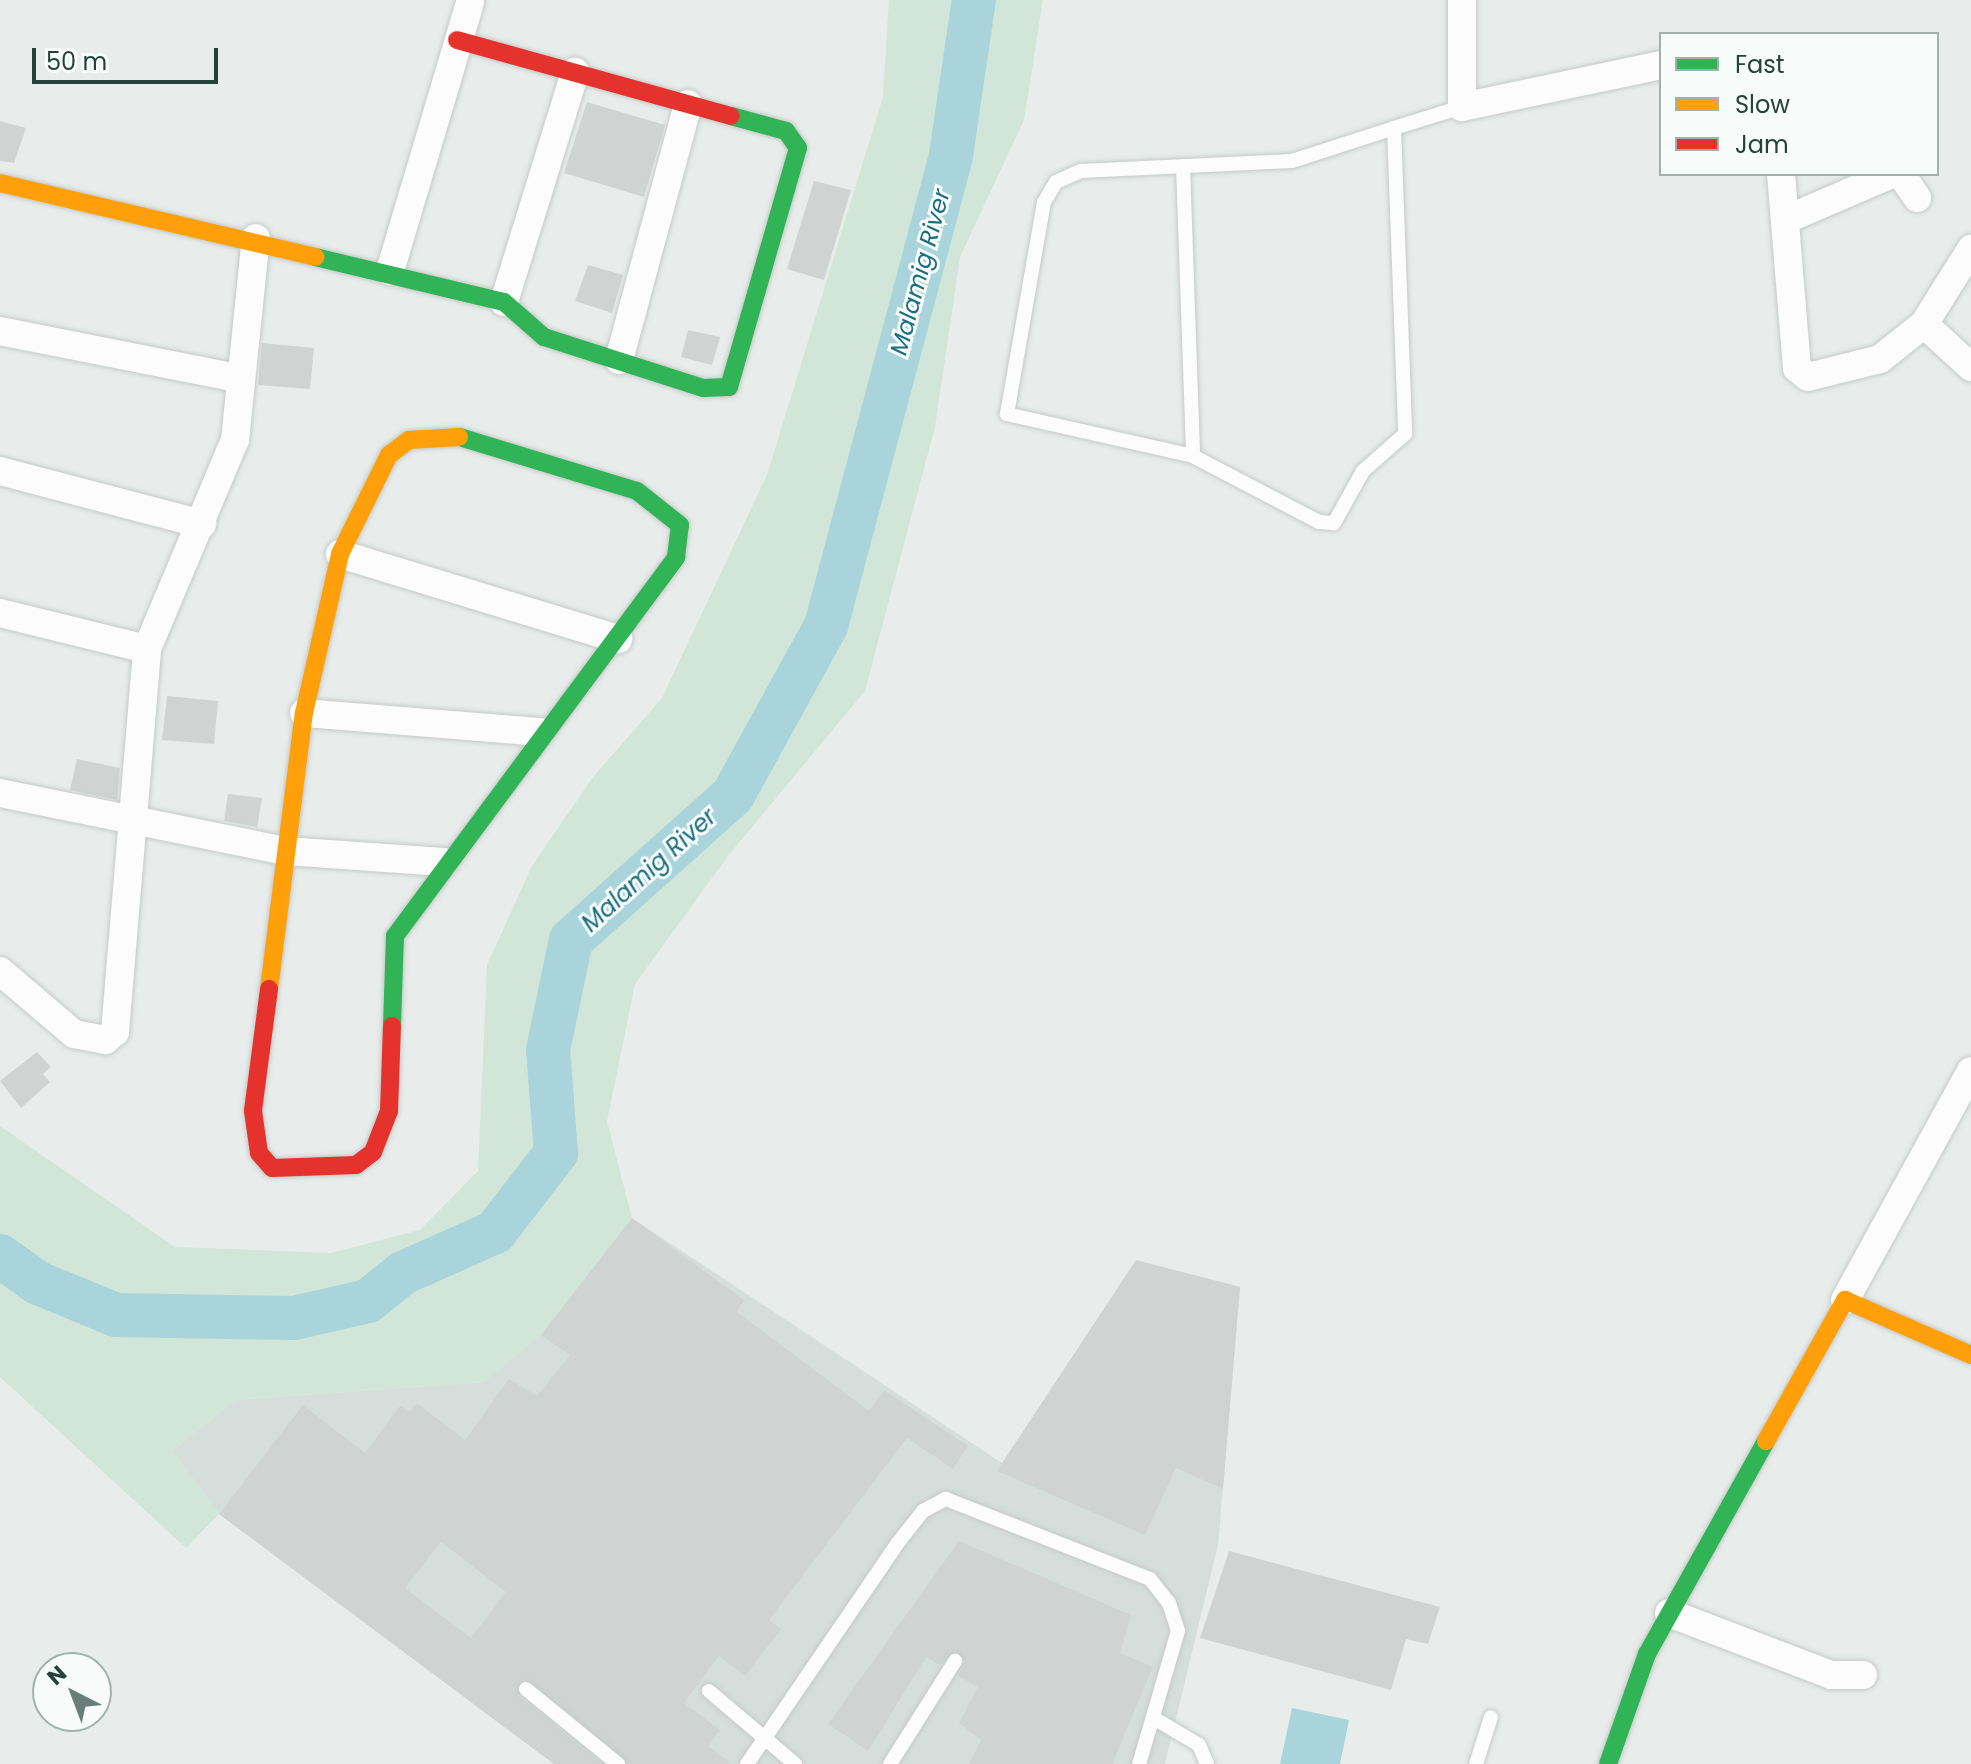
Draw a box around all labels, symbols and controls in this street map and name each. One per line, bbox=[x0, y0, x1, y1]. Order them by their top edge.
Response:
scale bar bbox=[36, 32, 222, 82]
legend bbox=[1659, 32, 1939, 176]
text: 50 m bbox=[46, 45, 107, 78]
text: Fast bbox=[1735, 48, 1785, 81]
text: Slow bbox=[1735, 88, 1790, 121]
text: Jam bbox=[1735, 128, 1789, 161]
water label: Malamig River bbox=[884, 186, 956, 358]
water label: Malamig River bbox=[576, 802, 722, 938]
north arrow bbox=[32, 1652, 112, 1732]
text: N bbox=[40, 1658, 73, 1692]

